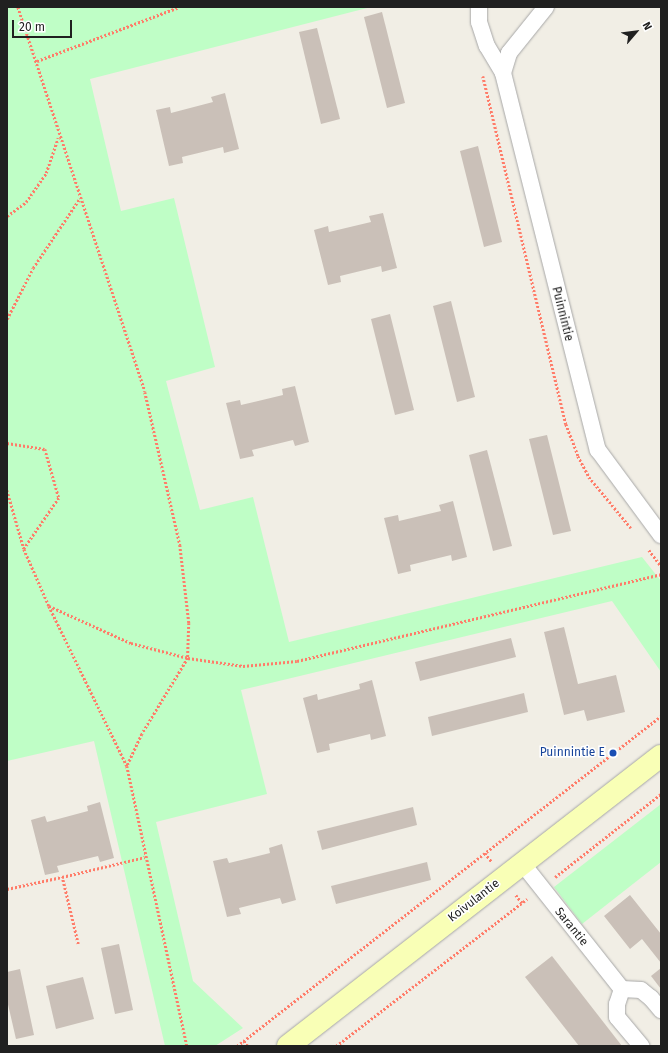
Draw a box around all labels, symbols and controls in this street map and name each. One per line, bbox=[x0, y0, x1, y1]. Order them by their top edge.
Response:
scale bar bbox=[14, 12, 74, 38]
north arrow bbox=[616, 12, 656, 52]
text: 20 m bbox=[19, 20, 45, 34]
text: N bbox=[640, 20, 654, 32]
street label: Puinnintie bbox=[548, 285, 576, 343]
place label: Puinnintie E bbox=[540, 746, 605, 760]
marker: Puinnintie E bbox=[608, 748, 618, 758]
street label: Koivulantie bbox=[445, 876, 503, 926]
street label: Sarantie bbox=[551, 905, 591, 949]

